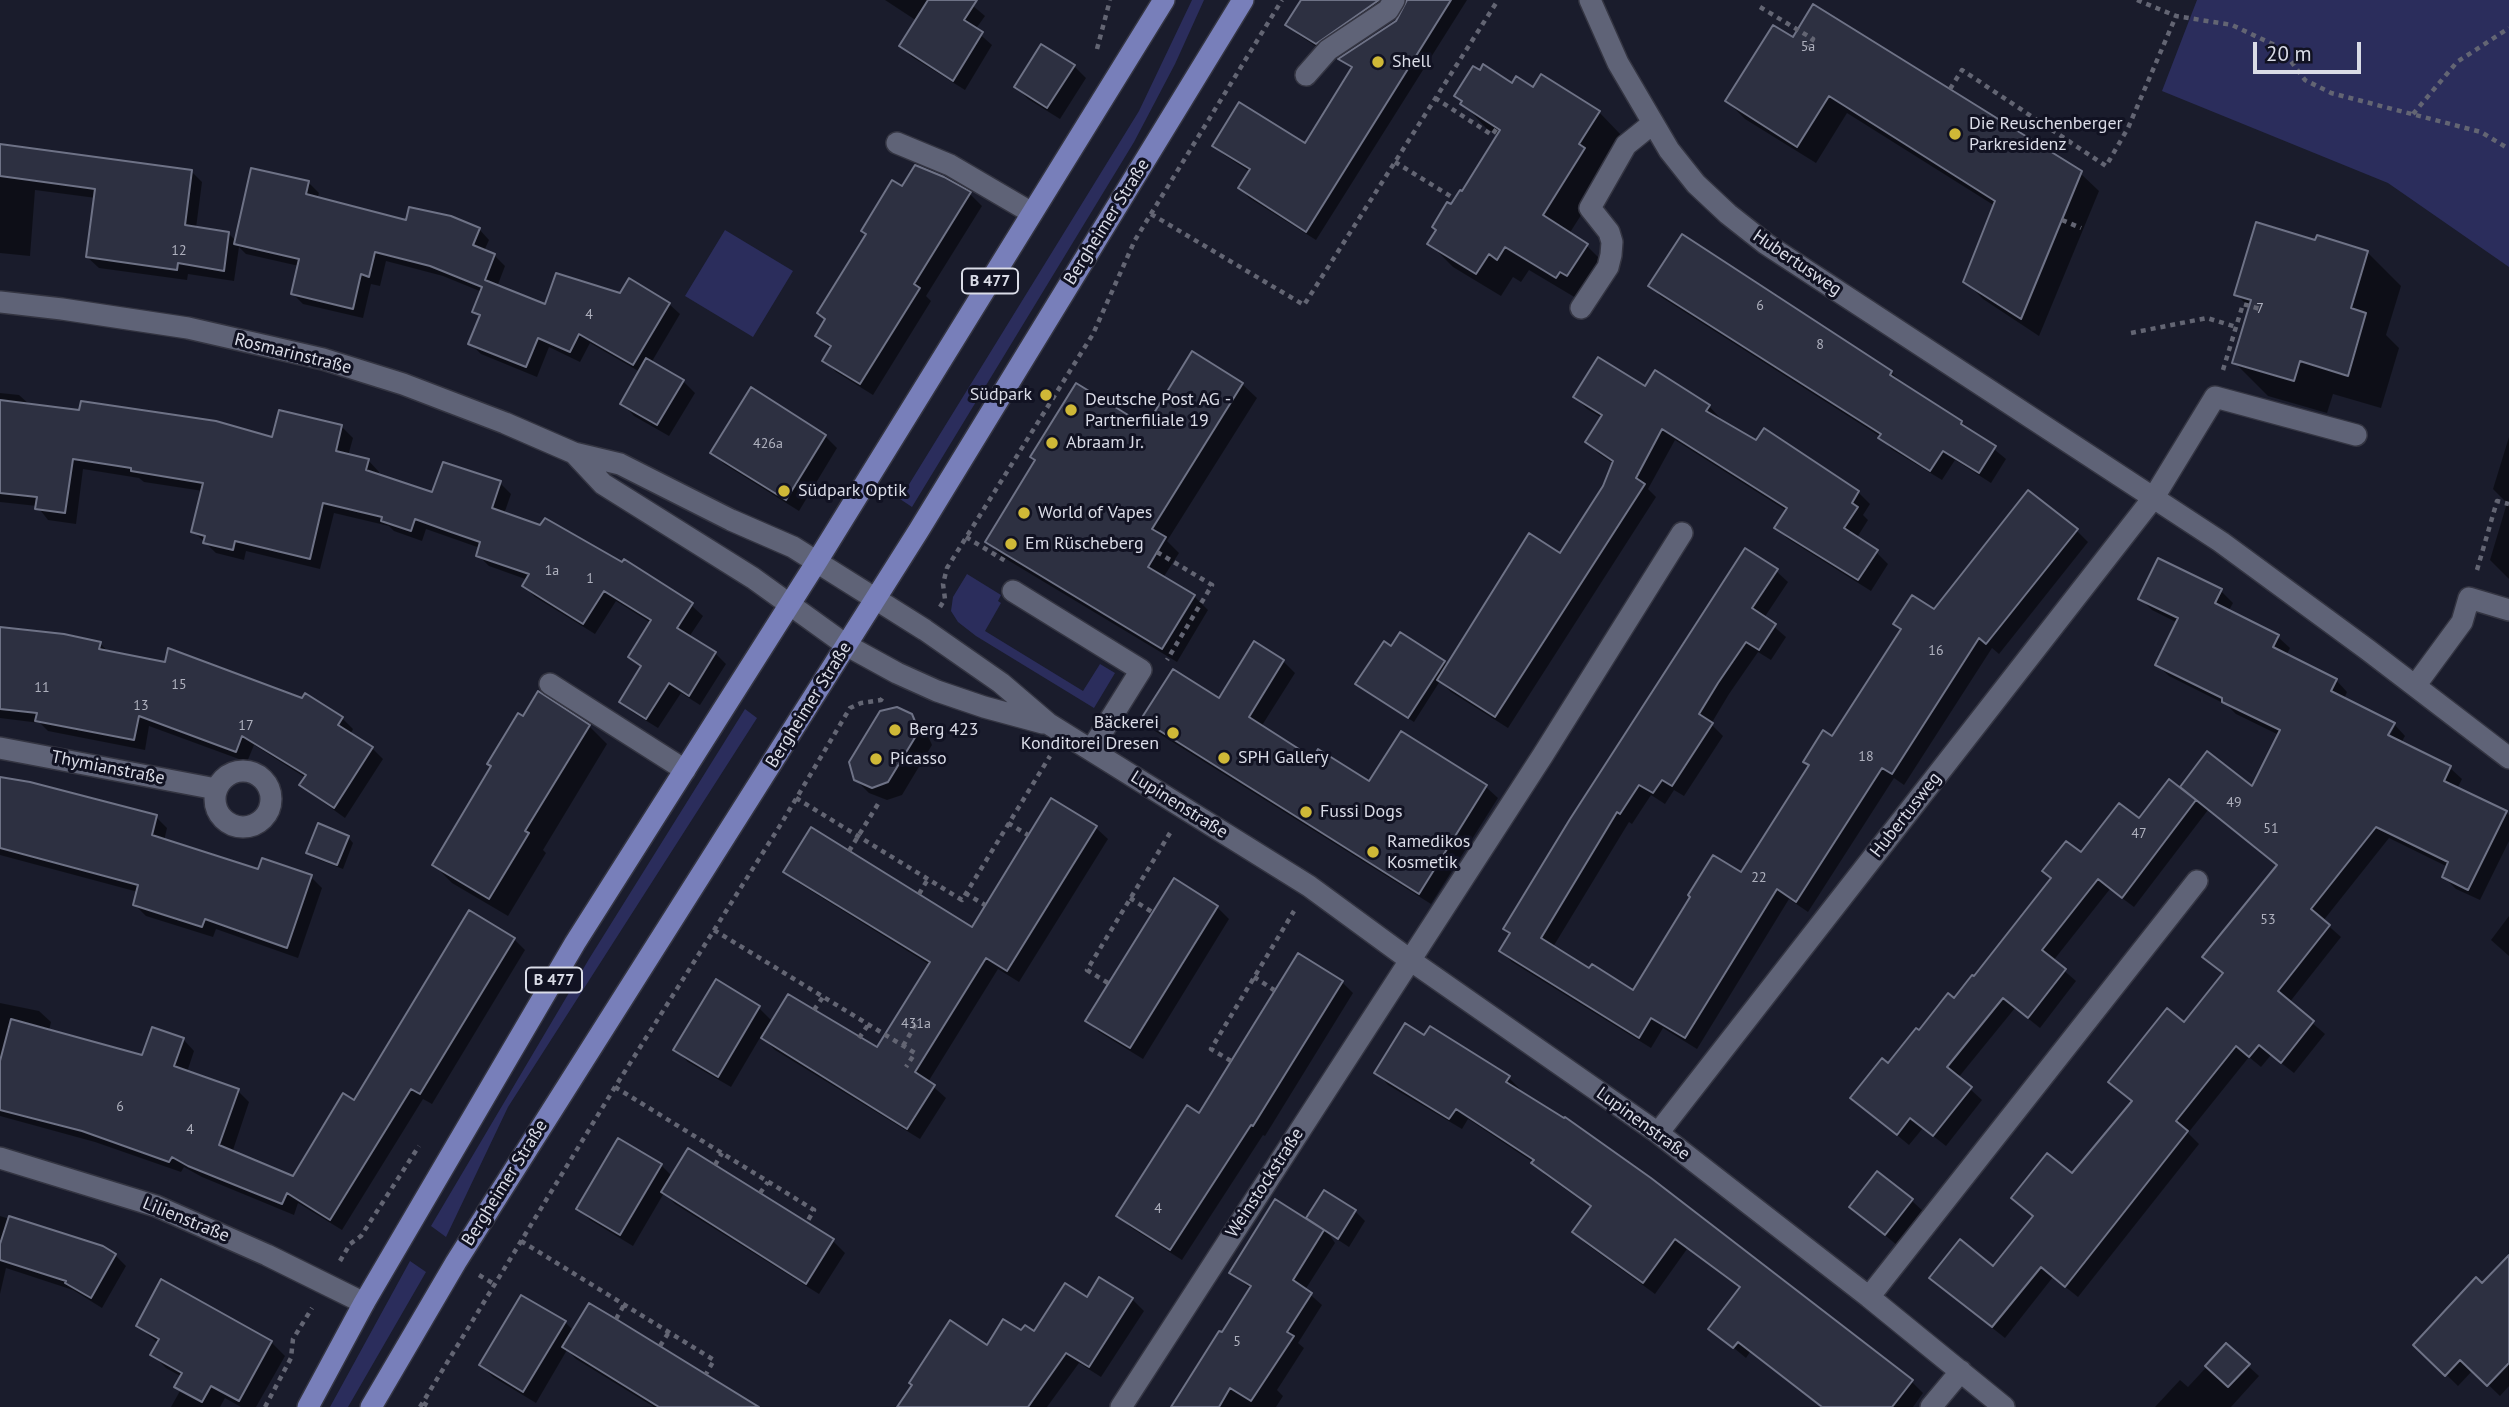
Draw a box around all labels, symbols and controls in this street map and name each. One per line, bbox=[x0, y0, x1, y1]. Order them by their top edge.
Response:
scale bar bbox=[2257, 28, 2366, 72]
house number: 5a bbox=[1801, 39, 1815, 55]
text: 20 m bbox=[2266, 40, 2312, 67]
place label: Shell bbox=[1392, 51, 1431, 73]
marker: Shell bbox=[1370, 54, 1386, 70]
place label: Die Reuschenberger Parkresidenz bbox=[1969, 113, 2123, 156]
marker: Die Reuschenberger Parkresidenz bbox=[1947, 126, 1963, 142]
street label: Bergheimer Straße bbox=[1060, 155, 1154, 289]
street label: Hubertusweg bbox=[1749, 225, 1845, 301]
house number: 12 bbox=[171, 243, 187, 259]
road number: B 477 bbox=[962, 268, 1018, 294]
house number: 6 bbox=[1756, 298, 1764, 314]
house number: 7 bbox=[2256, 301, 2264, 317]
house number: 4 bbox=[585, 307, 593, 323]
street label: Rosmarinstraße bbox=[232, 329, 354, 379]
house number: 8 bbox=[1816, 337, 1824, 353]
place label: Südpark bbox=[970, 384, 1032, 406]
marker: Südpark bbox=[1038, 387, 1054, 403]
place label: Deutsche Post AG - Partnerfiliale 19 bbox=[1085, 389, 1231, 432]
marker: Deutsche Post AG - Partnerfiliale 19 bbox=[1063, 402, 1079, 418]
place label: Abraam Jr. bbox=[1066, 432, 1144, 454]
marker: Abraam Jr. bbox=[1044, 435, 1060, 451]
house number: 426a bbox=[753, 436, 783, 452]
place label: Südpark Optik bbox=[798, 480, 907, 502]
marker: Südpark Optik bbox=[776, 483, 792, 499]
place label: World of Vapes bbox=[1038, 502, 1152, 524]
marker: World of Vapes bbox=[1016, 505, 1032, 521]
place label: Em Rüscheberg bbox=[1025, 533, 1144, 555]
marker: Em Rüscheberg bbox=[1003, 536, 1019, 552]
house number: 1a bbox=[545, 563, 559, 579]
house number: 1 bbox=[586, 571, 594, 587]
street label: Bergheimer Straße bbox=[762, 638, 856, 772]
house number: 16 bbox=[1928, 643, 1944, 659]
house number: 15 bbox=[171, 677, 187, 693]
house number: 11 bbox=[34, 680, 50, 696]
house number: 13 bbox=[133, 698, 149, 714]
place label: Bäckerei Konditorei Dresen bbox=[1021, 712, 1159, 754]
house number: 17 bbox=[238, 718, 254, 734]
place label: Berg 423 bbox=[909, 719, 979, 741]
marker: Berg 423 bbox=[887, 722, 903, 738]
marker: Bäckerei Konditorei Dresen bbox=[1165, 725, 1181, 741]
street label: Thymianstraße bbox=[50, 746, 166, 790]
place label: SPH Gallery bbox=[1238, 747, 1329, 769]
place label: Picasso bbox=[890, 748, 947, 770]
house number: 18 bbox=[1858, 749, 1874, 765]
marker: SPH Gallery bbox=[1216, 750, 1232, 766]
marker: Picasso bbox=[868, 751, 884, 767]
street label: Lupinenstraße bbox=[1126, 767, 1232, 843]
street label: Hubertusweg bbox=[1866, 768, 1946, 862]
house number: 49 bbox=[2226, 795, 2242, 811]
place label: Fussi Dogs bbox=[1320, 801, 1402, 823]
marker: Fussi Dogs bbox=[1298, 804, 1314, 820]
house number: 51 bbox=[2263, 821, 2279, 837]
house number: 47 bbox=[2131, 826, 2147, 842]
place label: Ramedikos Kosmetik bbox=[1387, 831, 1470, 874]
marker: Ramedikos Kosmetik bbox=[1365, 844, 1381, 860]
house number: 22 bbox=[1751, 870, 1767, 886]
house number: 53 bbox=[2260, 912, 2276, 928]
road number: B 477 bbox=[526, 968, 582, 992]
house number: 431a bbox=[901, 1016, 931, 1032]
street label: Lupinenstraße bbox=[1592, 1083, 1694, 1165]
house number: 6 bbox=[116, 1099, 124, 1115]
street label: Bergheimer Straße bbox=[458, 1116, 552, 1250]
house number: 4 bbox=[186, 1122, 194, 1138]
street label: Weinstockstraße bbox=[1222, 1124, 1308, 1242]
street label: Lilienstraße bbox=[139, 1193, 233, 1247]
house number: 4 bbox=[1154, 1201, 1162, 1217]
house number: 5 bbox=[1233, 1334, 1241, 1350]

